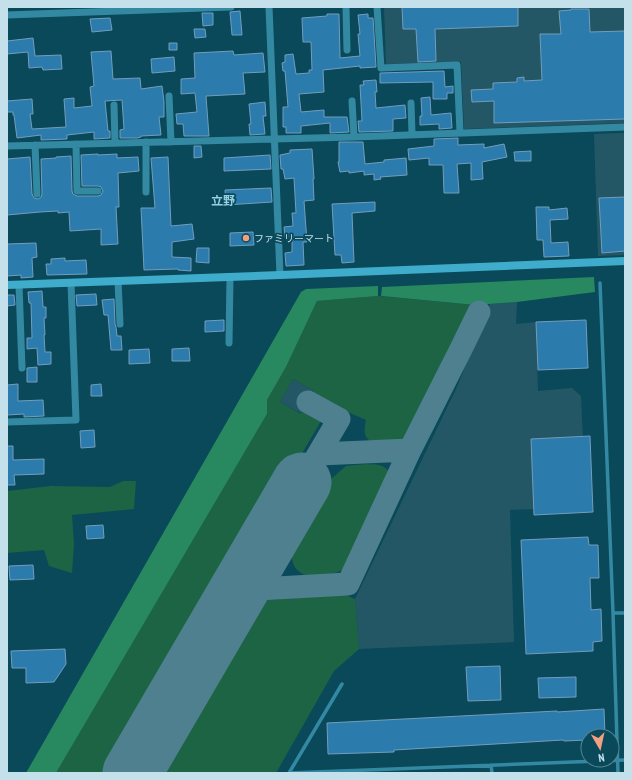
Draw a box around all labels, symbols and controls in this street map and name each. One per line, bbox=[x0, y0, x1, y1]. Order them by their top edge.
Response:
district label: 立野 bbox=[211, 193, 235, 208]
place label: ファミリーマート bbox=[254, 232, 334, 245]
marker: ファミリーマート bbox=[241, 233, 251, 243]
north arrow bbox=[580, 728, 620, 768]
text: N bbox=[597, 750, 606, 765]

